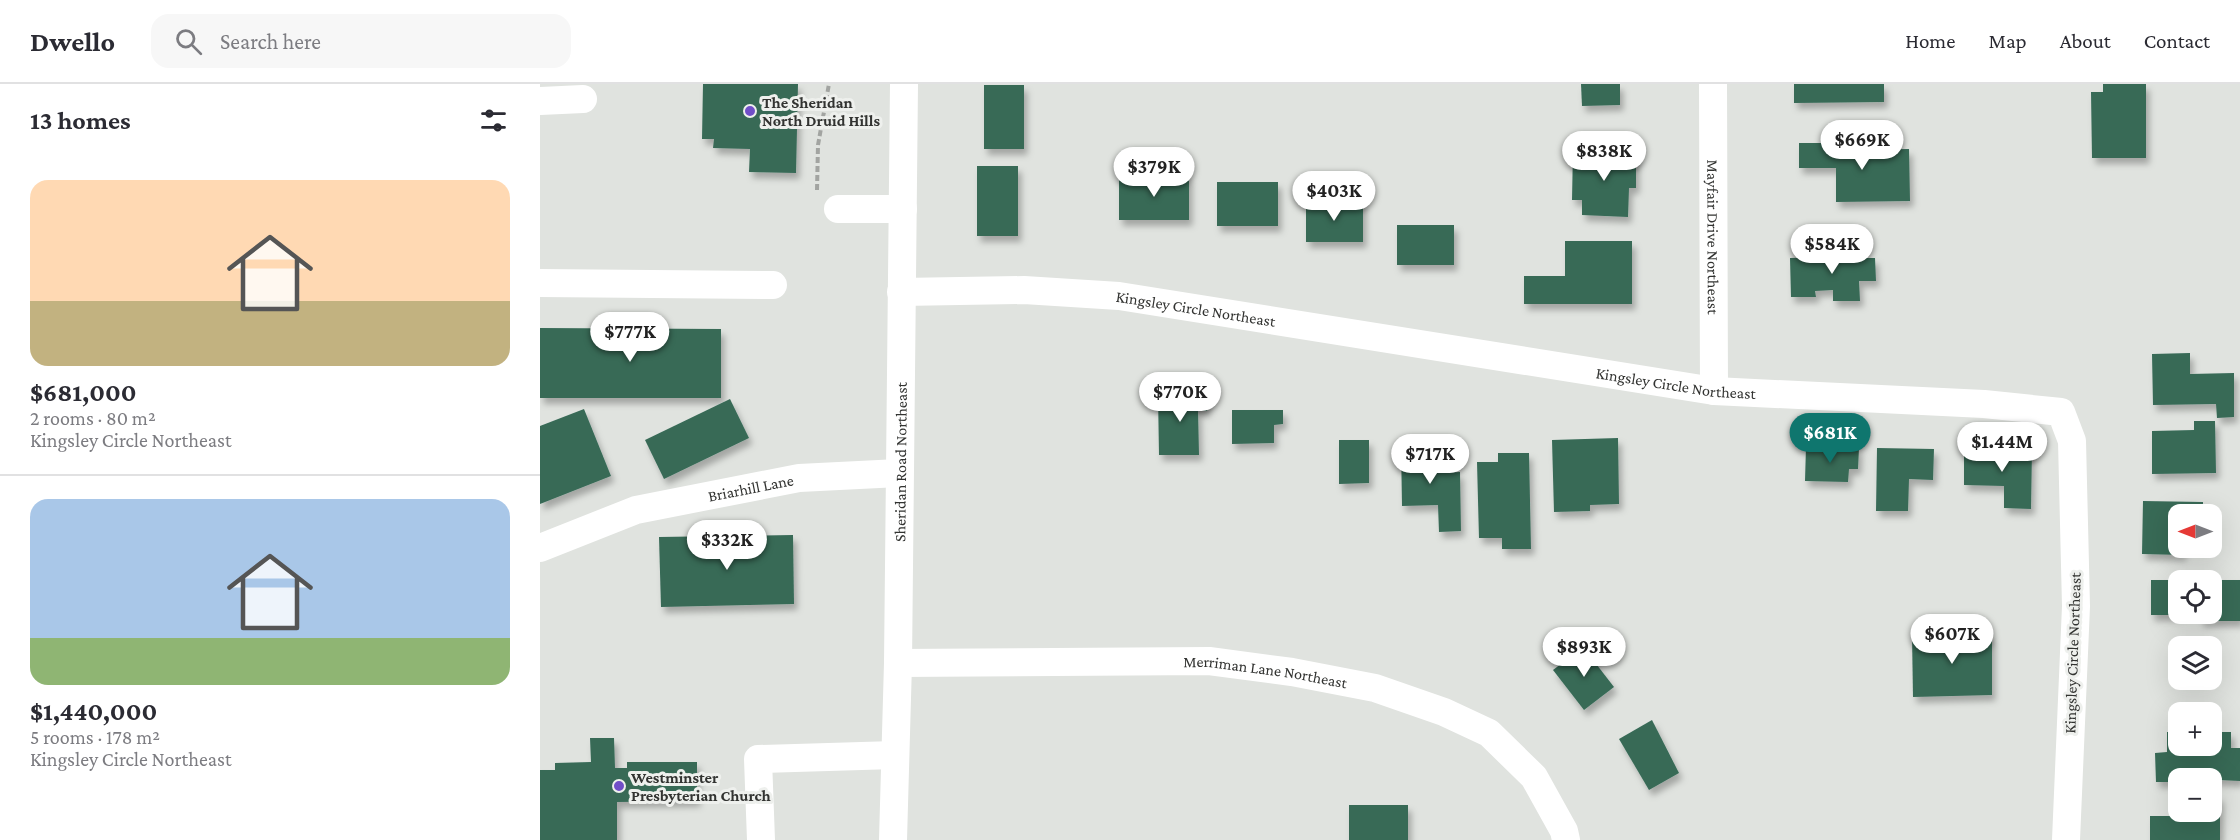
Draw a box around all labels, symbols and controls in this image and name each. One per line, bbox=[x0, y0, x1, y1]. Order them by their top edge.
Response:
search box bbox=[151, 14, 571, 68]
icon: search bbox=[172, 25, 205, 58]
text: Dwello bbox=[30, 26, 115, 57]
text: Search here bbox=[220, 29, 321, 54]
text: Home bbox=[1905, 29, 1955, 53]
text: Map bbox=[1988, 29, 2027, 53]
text: About bbox=[2060, 29, 2111, 53]
text: Contact bbox=[2144, 29, 2210, 53]
place label: The Sheridan North Druid Hills bbox=[762, 94, 880, 129]
icon: filters bbox=[477, 104, 510, 137]
marker: The Sheridan North Druid Hills bbox=[743, 104, 757, 118]
text: 13 homes bbox=[30, 106, 131, 135]
pin: $669K bbox=[1820, 120, 1904, 171]
text: $669K bbox=[1835, 128, 1889, 150]
pin: $838K bbox=[1562, 131, 1646, 182]
text: $838K bbox=[1576, 139, 1632, 161]
pin: $379K bbox=[1112, 147, 1196, 198]
text: $379K bbox=[1128, 155, 1180, 177]
street label: Mayfair Drive Northeast bbox=[1703, 160, 1722, 315]
pin: $403K bbox=[1292, 171, 1376, 222]
text: $403K bbox=[1306, 179, 1362, 201]
icon: home bbox=[216, 219, 324, 327]
pin: $584K bbox=[1790, 224, 1874, 275]
text: $584K bbox=[1805, 232, 1860, 254]
street label: Kingsley Circle Northeast bbox=[1115, 288, 1277, 330]
pin: $777K bbox=[588, 312, 672, 363]
text: $777K bbox=[604, 320, 656, 342]
street label: Kingsley Circle Northeast bbox=[1595, 364, 1757, 402]
pin: $770K bbox=[1138, 372, 1222, 423]
text: $681,000 bbox=[30, 378, 137, 407]
text: $770K bbox=[1153, 380, 1207, 402]
street label: Sheridan Road Northeast bbox=[891, 381, 910, 542]
text: 2 rooms · 80 m² bbox=[30, 407, 156, 429]
pin: $681K bbox=[1788, 413, 1872, 464]
text: $681K bbox=[1804, 421, 1856, 443]
pin: $1.44M bbox=[1953, 422, 2051, 473]
text: Kingsley Circle Northeast bbox=[30, 429, 232, 451]
text: $1.44M bbox=[1971, 430, 2033, 452]
pin: $717K bbox=[1388, 434, 1472, 485]
text: $717K bbox=[1405, 442, 1455, 464]
street label: Briarhill Lane bbox=[706, 471, 795, 505]
north arrow bbox=[2168, 504, 2222, 558]
map controls bbox=[2168, 504, 2222, 822]
pin: $332K bbox=[685, 520, 769, 571]
text: $332K bbox=[701, 528, 753, 550]
icon: home bbox=[216, 538, 324, 646]
button: locate bbox=[2168, 570, 2222, 624]
street label: Kingsley Circle Northeast bbox=[2061, 571, 2085, 734]
pin: $607K bbox=[1910, 614, 1994, 665]
text: $607K bbox=[1924, 622, 1980, 644]
pin: $893K bbox=[1542, 627, 1626, 678]
text: $893K bbox=[1557, 635, 1611, 657]
button: layers bbox=[2168, 636, 2222, 690]
street label: Merriman Lane Northeast bbox=[1183, 653, 1349, 692]
text: $1,440,000 bbox=[30, 697, 157, 726]
button: + bbox=[2168, 702, 2222, 756]
text: 5 rooms · 178 m² bbox=[30, 726, 160, 748]
text: Kingsley Circle Northeast bbox=[30, 748, 232, 770]
button: − bbox=[2168, 768, 2222, 822]
place label: Westminster Presbyterian Church bbox=[630, 769, 771, 804]
marker: Westminster Presbyterian Church bbox=[612, 779, 626, 793]

